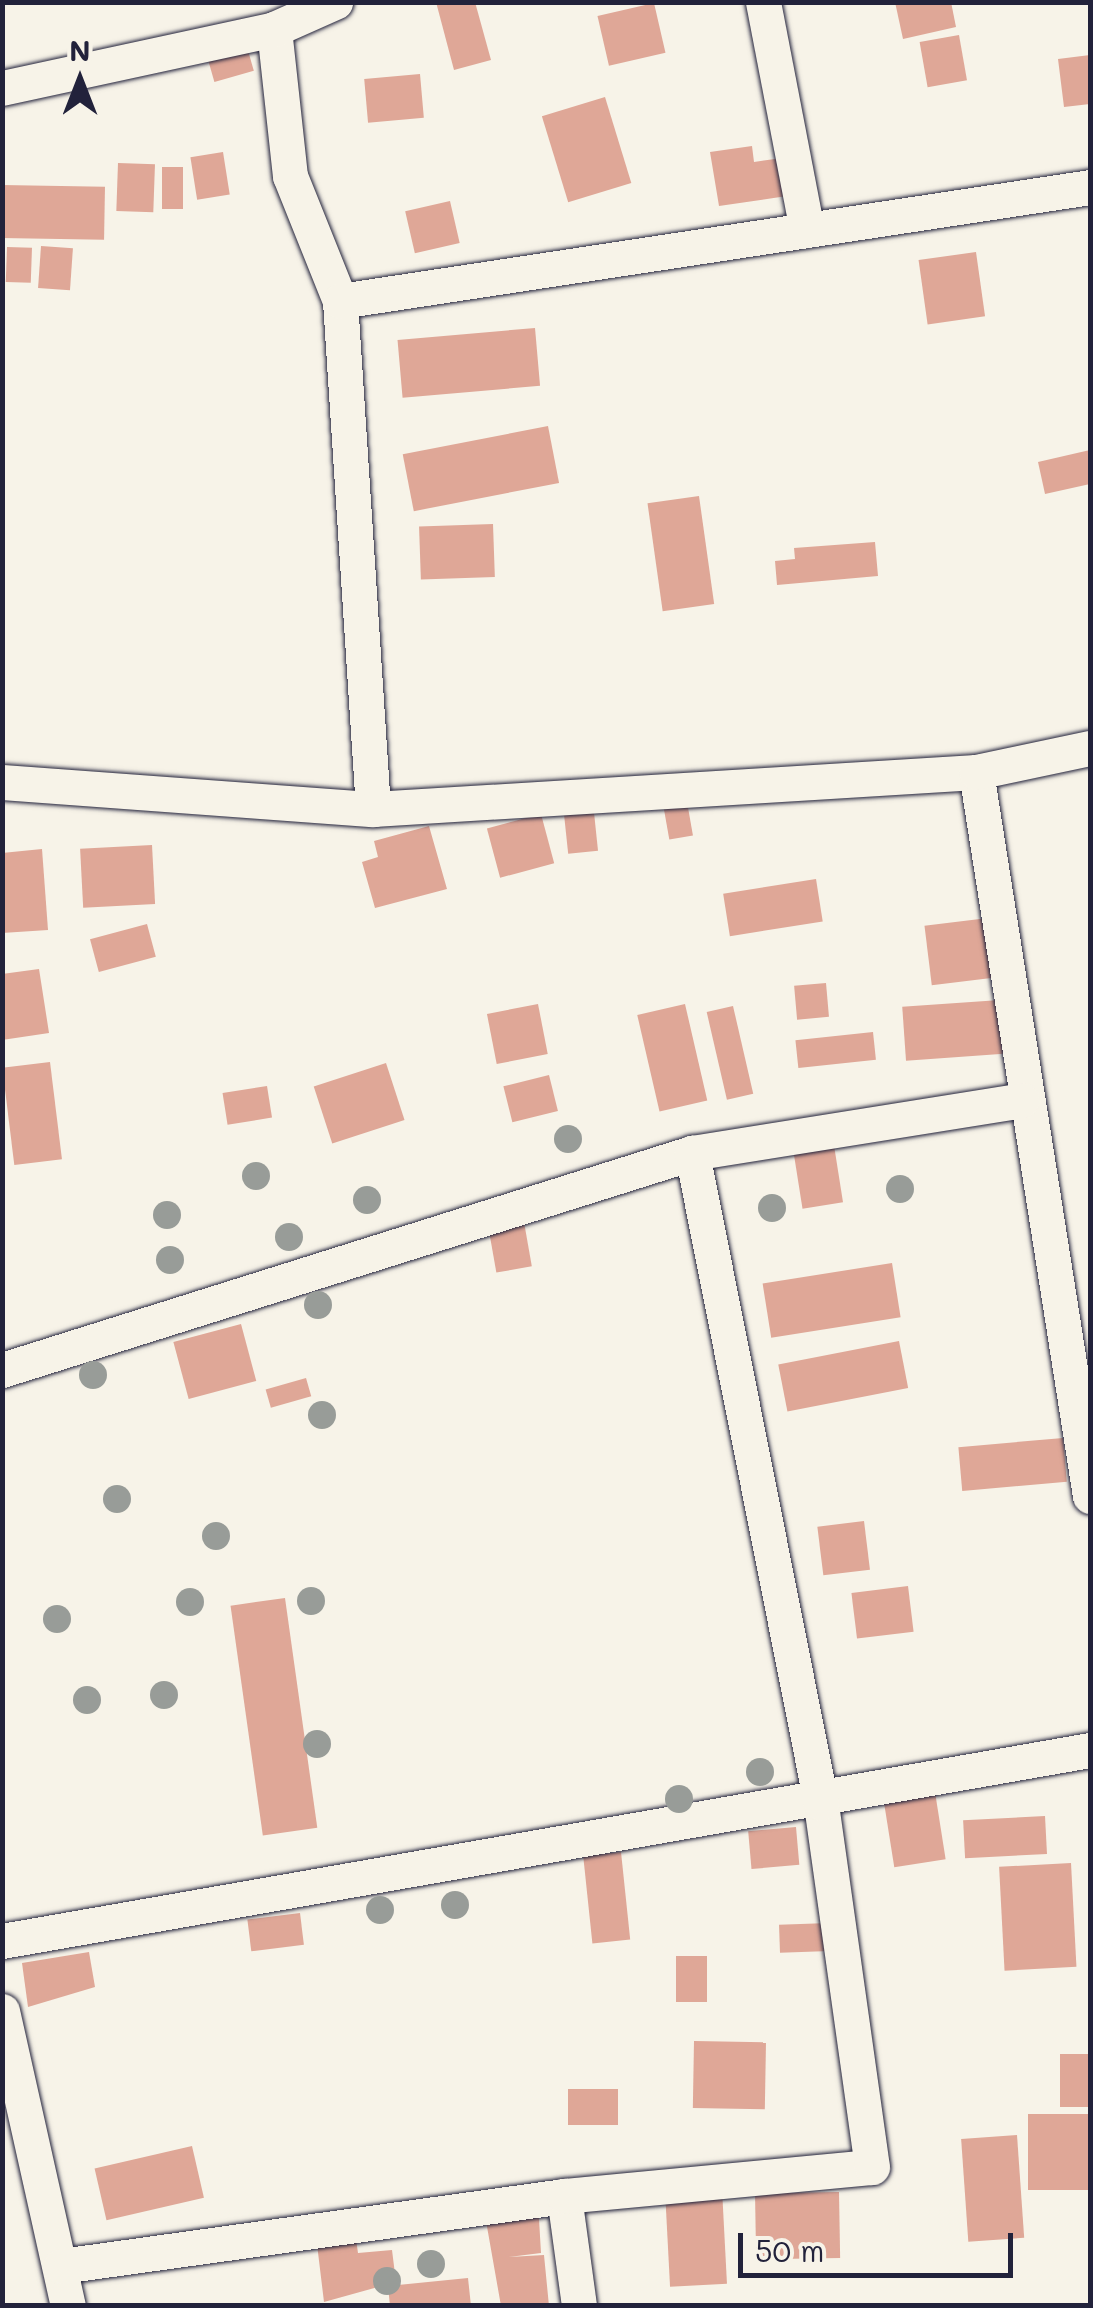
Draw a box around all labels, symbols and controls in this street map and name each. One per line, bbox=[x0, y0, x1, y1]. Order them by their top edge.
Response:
north arrow bbox=[30, 30, 130, 130]
text: N bbox=[69, 32, 91, 68]
scale bar bbox=[743, 2213, 1018, 2275]
text: 50 m bbox=[755, 2230, 825, 2270]

